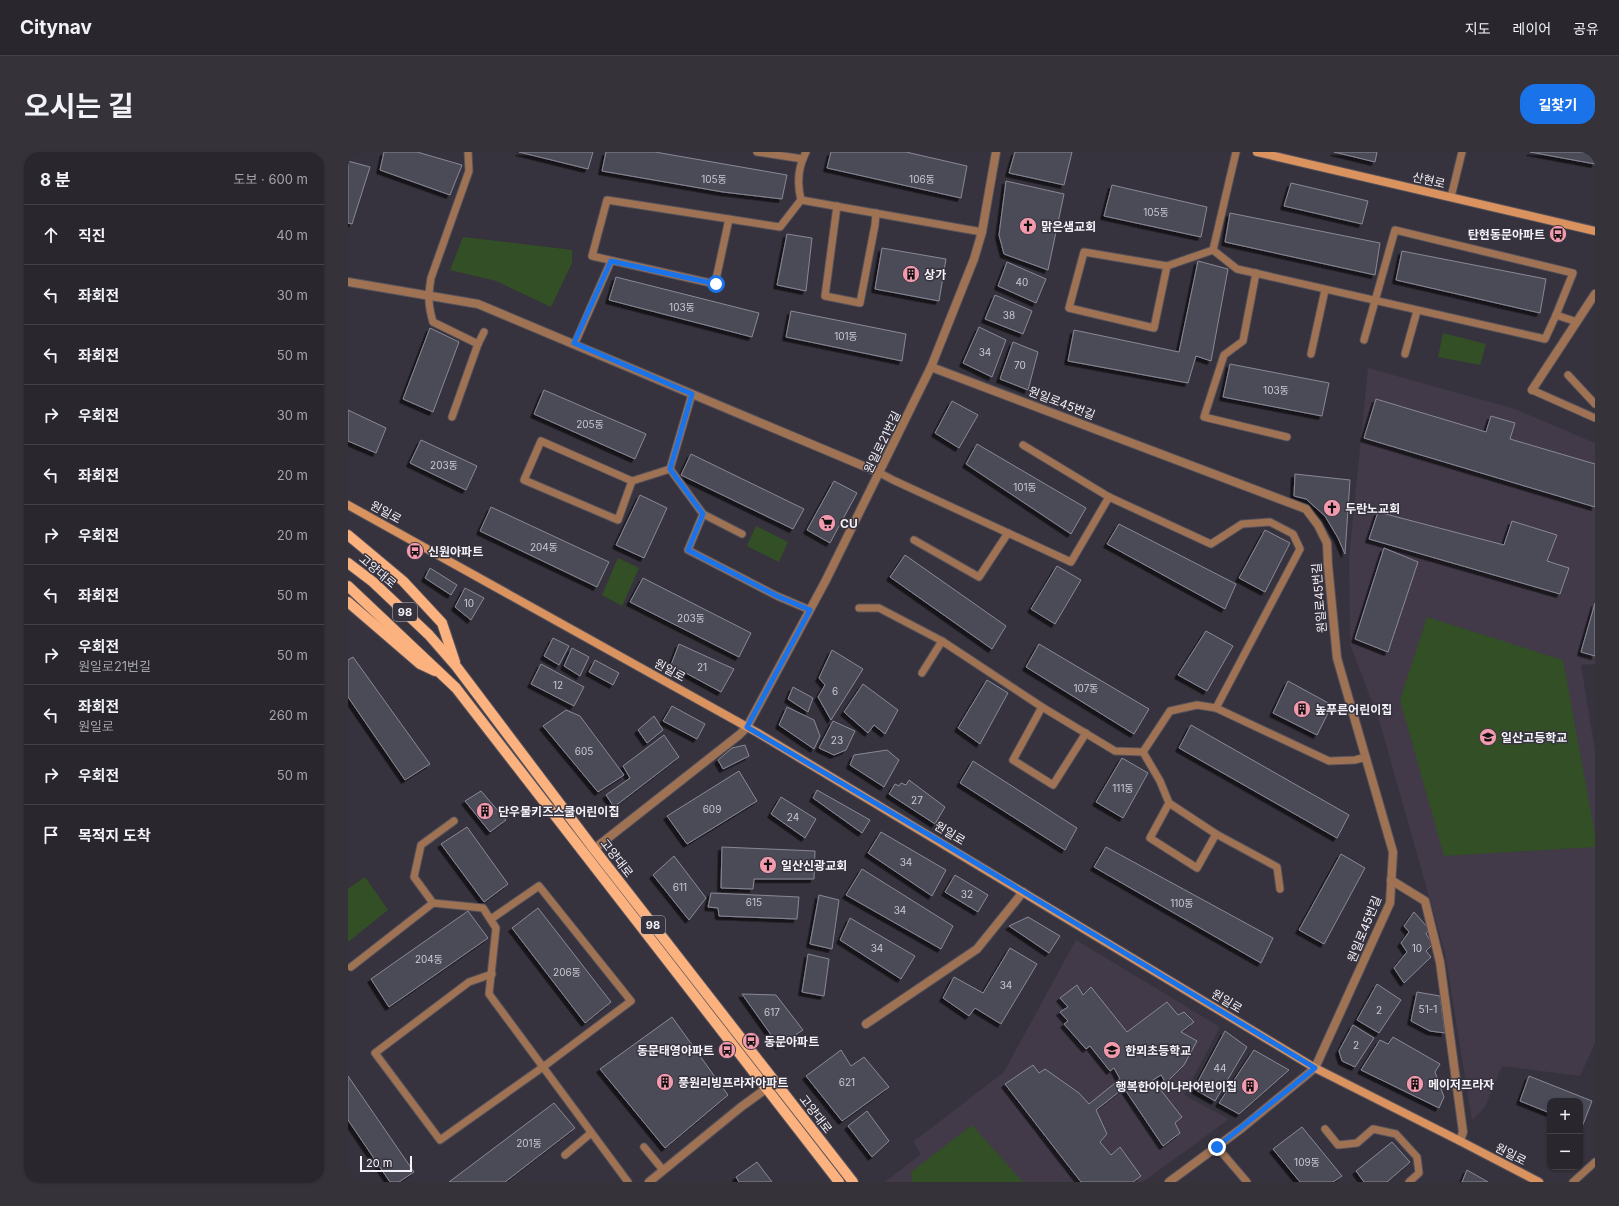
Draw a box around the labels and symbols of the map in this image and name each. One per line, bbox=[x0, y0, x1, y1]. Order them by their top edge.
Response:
street label: 산현로 bbox=[1411, 169, 1447, 191]
house number: 105동 bbox=[701, 173, 727, 185]
house number: 106동 bbox=[909, 173, 935, 185]
house number: 105동 bbox=[1143, 206, 1169, 218]
church icon: 맑은샘교회 bbox=[1018, 216, 1038, 236]
place label: 맑은샘교회 bbox=[1041, 219, 1096, 234]
bus stop icon: 탄현동문아파트 bbox=[1548, 224, 1568, 244]
place label: 탄현동문아파트 bbox=[1468, 227, 1545, 242]
building icon: 상가 bbox=[901, 264, 921, 284]
place label: 상가 bbox=[924, 267, 946, 282]
route start bbox=[707, 275, 725, 293]
house number: 40 bbox=[1016, 276, 1028, 288]
house number: 103동 bbox=[669, 301, 695, 313]
house number: 38 bbox=[1003, 309, 1015, 321]
house number: 101동 bbox=[834, 330, 858, 342]
house number: 34 bbox=[979, 346, 991, 358]
house number: 70 bbox=[1014, 359, 1026, 371]
street label: 원일로45번길 bbox=[1027, 383, 1097, 423]
house number: 103동 bbox=[1263, 384, 1289, 396]
street label: 원일로21번길 bbox=[860, 408, 904, 476]
house number: 205동 bbox=[576, 418, 604, 430]
house number: 203동 bbox=[430, 459, 458, 471]
house number: 101동 bbox=[1013, 481, 1037, 493]
street label: 원일로 bbox=[368, 497, 404, 527]
church icon: 두란노교회 bbox=[1322, 498, 1342, 518]
place label: 두란노교회 bbox=[1345, 501, 1400, 516]
supermarket icon: CU bbox=[817, 513, 837, 533]
place label: CU bbox=[840, 516, 858, 531]
bus stop icon: 신원아파트 bbox=[405, 541, 425, 561]
house number: 204동 bbox=[530, 541, 558, 553]
place label: 신원아파트 bbox=[428, 544, 483, 559]
street label: 고양대로 bbox=[356, 551, 400, 591]
street label: 원일로45번길 bbox=[1308, 562, 1330, 634]
house number: 10 bbox=[464, 597, 474, 609]
road number: 98 bbox=[393, 603, 417, 621]
house number: 203동 bbox=[677, 612, 705, 624]
street label: 원일로 bbox=[652, 655, 688, 685]
house number: 21 bbox=[697, 661, 707, 673]
house number: 12 bbox=[553, 679, 563, 691]
house number: 107동 bbox=[1073, 682, 1099, 694]
house number: 6 bbox=[832, 685, 838, 697]
building icon: 높푸른어린이집 bbox=[1292, 699, 1312, 719]
place label: 높푸른어린이집 bbox=[1315, 702, 1392, 717]
school or university icon: 일산고등학교 bbox=[1478, 727, 1498, 747]
place label: 일산고등학교 bbox=[1501, 730, 1567, 745]
house number: 23 bbox=[831, 734, 843, 746]
house number: 605 bbox=[575, 745, 593, 757]
house number: 111동 bbox=[1112, 782, 1134, 794]
house number: 27 bbox=[911, 794, 923, 806]
building icon: 단우물키즈스쿨어린이집 bbox=[475, 801, 495, 821]
house number: 609 bbox=[703, 803, 721, 815]
place label: 단우물키즈스쿨어린이집 bbox=[498, 804, 619, 819]
house number: 24 bbox=[787, 811, 799, 823]
street label: 원일로 bbox=[932, 818, 968, 848]
street label: 고양대로 bbox=[597, 836, 637, 880]
church icon: 일산신광교회 bbox=[758, 855, 778, 875]
house number: 34 bbox=[900, 856, 912, 868]
place label: 일산신광교회 bbox=[781, 858, 847, 873]
house number: 611 bbox=[673, 881, 687, 893]
house number: 32 bbox=[961, 888, 973, 900]
street label: 원일로45번길 bbox=[1344, 894, 1384, 964]
house number: 615 bbox=[746, 896, 762, 908]
house number: 110동 bbox=[1170, 897, 1194, 909]
house number: 34 bbox=[894, 904, 906, 916]
road number: 98 bbox=[641, 916, 665, 934]
house number: 34 bbox=[871, 942, 883, 954]
house number: 10 bbox=[1412, 942, 1422, 954]
house number: 204동 bbox=[415, 953, 443, 965]
house number: 206동 bbox=[553, 966, 581, 978]
house number: 34 bbox=[1000, 979, 1012, 991]
street label: 원일로 bbox=[1209, 986, 1245, 1016]
house number: 51-1 bbox=[1419, 1003, 1437, 1015]
house number: 2 bbox=[1376, 1004, 1382, 1016]
house number: 617 bbox=[764, 1006, 780, 1018]
bus stop icon: 동문아파트 bbox=[741, 1031, 761, 1051]
place label: 동문아파트 bbox=[764, 1034, 819, 1049]
house number: 2 bbox=[1353, 1039, 1359, 1051]
bus stop icon: 동문태영아파트 bbox=[717, 1040, 737, 1060]
school or university icon: 한뫼초등학교 bbox=[1102, 1040, 1122, 1060]
place label: 동문태영아파트 bbox=[637, 1043, 714, 1058]
place label: 한뫼초등학교 bbox=[1125, 1043, 1191, 1058]
house number: 44 bbox=[1214, 1062, 1226, 1074]
building icon: 풍원리빙프라자아파트 bbox=[655, 1072, 675, 1092]
building icon: 메이저프라자 bbox=[1405, 1074, 1425, 1094]
place label: 풍원리빙프라자아파트 bbox=[678, 1075, 788, 1090]
house number: 621 bbox=[839, 1076, 855, 1088]
building icon: 행복한아이나라어린이집 bbox=[1240, 1076, 1260, 1096]
place label: 메이저프라자 bbox=[1428, 1077, 1494, 1092]
place label: 행복한아이나라어린이집 bbox=[1116, 1079, 1237, 1094]
street label: 고양대로 bbox=[796, 1092, 836, 1136]
house number: 201동 bbox=[516, 1137, 542, 1149]
route end bbox=[1208, 1138, 1226, 1156]
street label: 원일로 bbox=[1493, 1140, 1529, 1168]
scale bar bbox=[360, 1154, 412, 1173]
house number: 109동 bbox=[1294, 1156, 1320, 1168]

